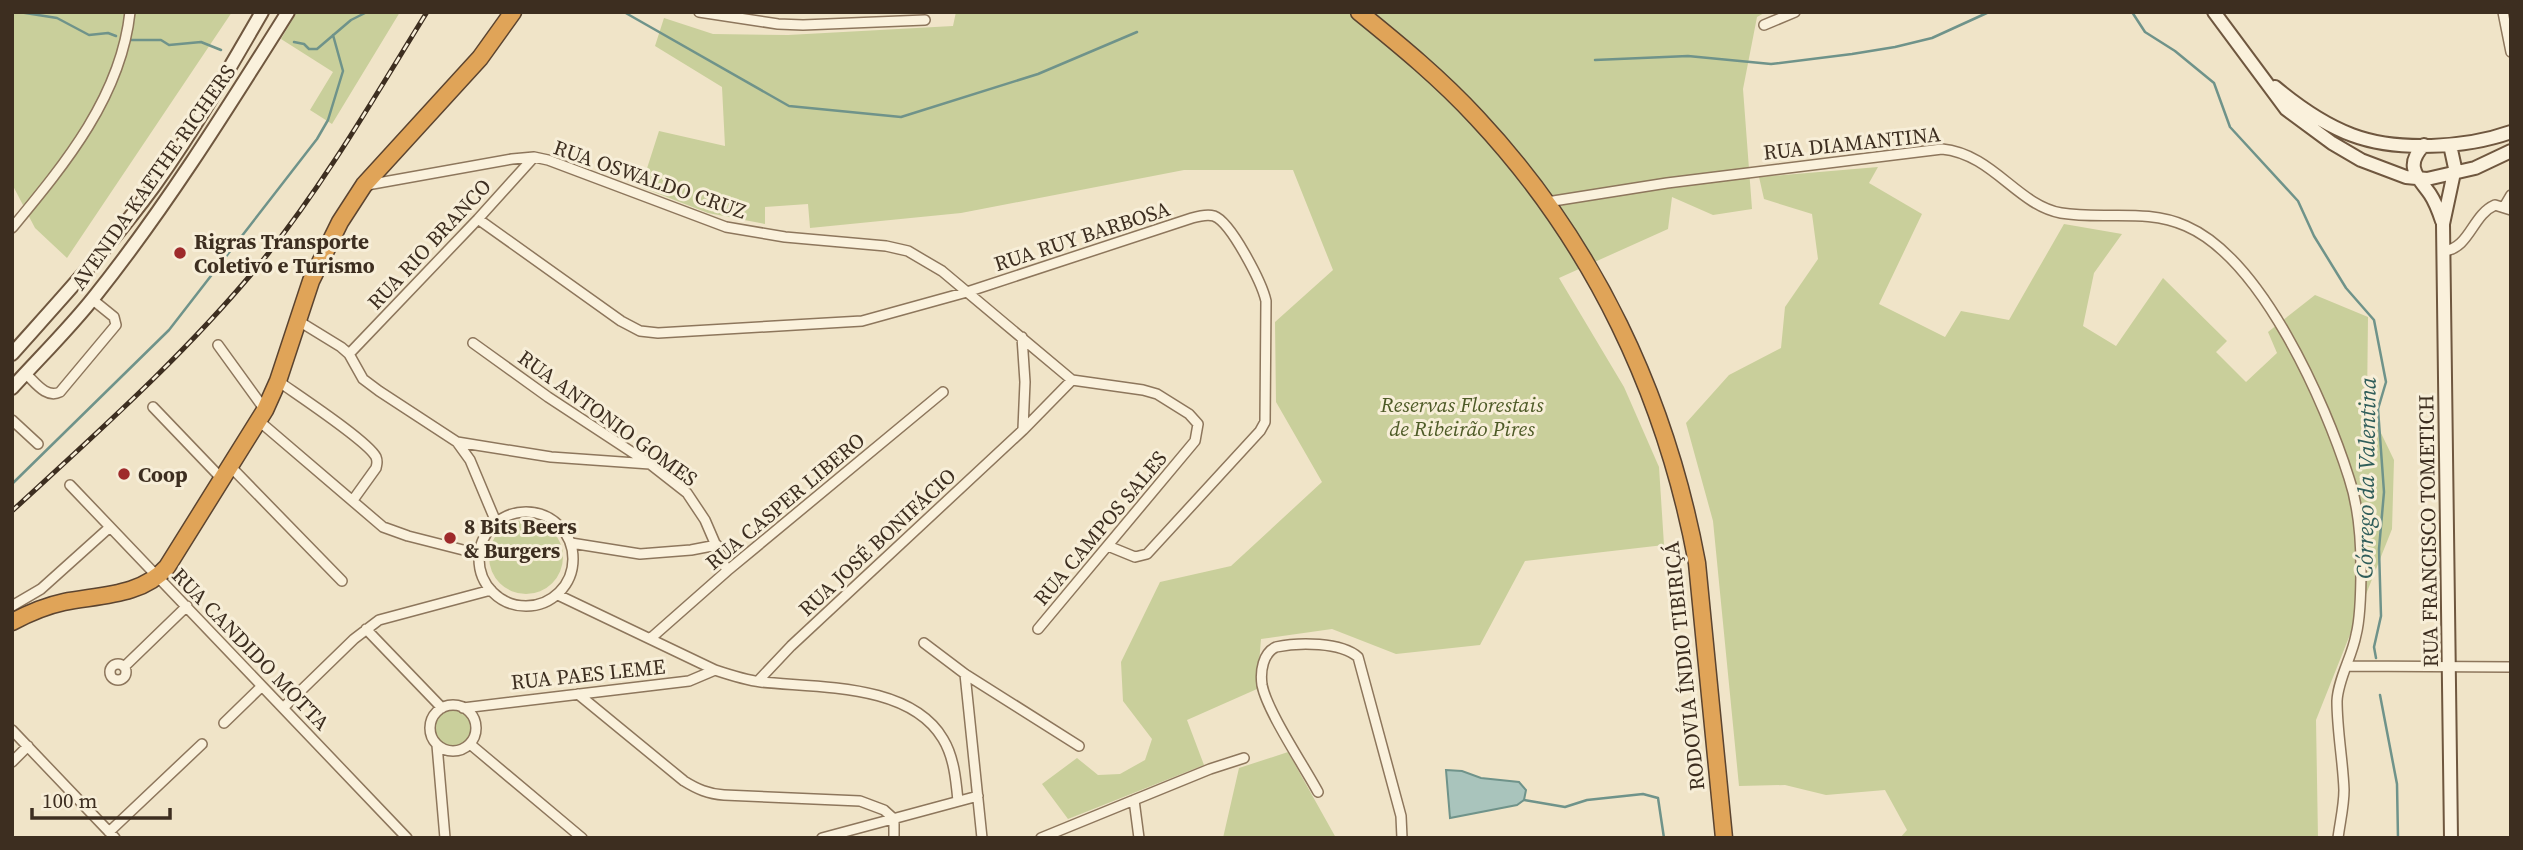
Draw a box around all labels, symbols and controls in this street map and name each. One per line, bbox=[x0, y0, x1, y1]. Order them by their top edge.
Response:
street label: AVENIDA KAETHE RICHERS bbox=[64, 59, 242, 295]
street label: RUA DIAMANTINA bbox=[1762, 119, 1942, 167]
street label: RUA OSWALDO CRUZ bbox=[550, 132, 751, 226]
street label: RUA RIO BRANCO bbox=[361, 172, 497, 316]
street label: RUA RUY BARBOSA bbox=[990, 194, 1174, 278]
place label: Rigras Transporte Coletivo e Turismo bbox=[194, 227, 375, 280]
marker: Rigras Transporte Coletivo e Turismo bbox=[172, 245, 188, 261]
street label: RUA ANTONIO GOMES bbox=[512, 343, 704, 493]
water label: Córrego da Valentina bbox=[2348, 377, 2384, 579]
park label: Reservas Florestais de Ribeirão Pires bbox=[1379, 390, 1544, 443]
street label: RUA FRANCISCO TOMETICH bbox=[2411, 394, 2445, 668]
street label: RUA CASPER LIBERO bbox=[699, 426, 871, 576]
street label: RUA CAMPOS SALES bbox=[1027, 444, 1173, 612]
place label: Coop bbox=[138, 460, 188, 489]
street label: RUA JOSÉ BONIFÁCIO bbox=[792, 461, 962, 623]
marker: Coop bbox=[116, 466, 132, 482]
place label: 8 Bits Beers & Burgers bbox=[464, 512, 577, 565]
marker: 8 Bits Beers & Burgers bbox=[442, 530, 458, 546]
street label: RODOVIA ÍNDIO TIBIRIÇÁ bbox=[1656, 540, 1712, 792]
street label: RUA CANDIDO MOTTA bbox=[166, 561, 336, 737]
street label: RUA PAES LEME bbox=[509, 651, 667, 697]
scale bar bbox=[32, 776, 170, 820]
text: 100 m bbox=[42, 786, 97, 815]

